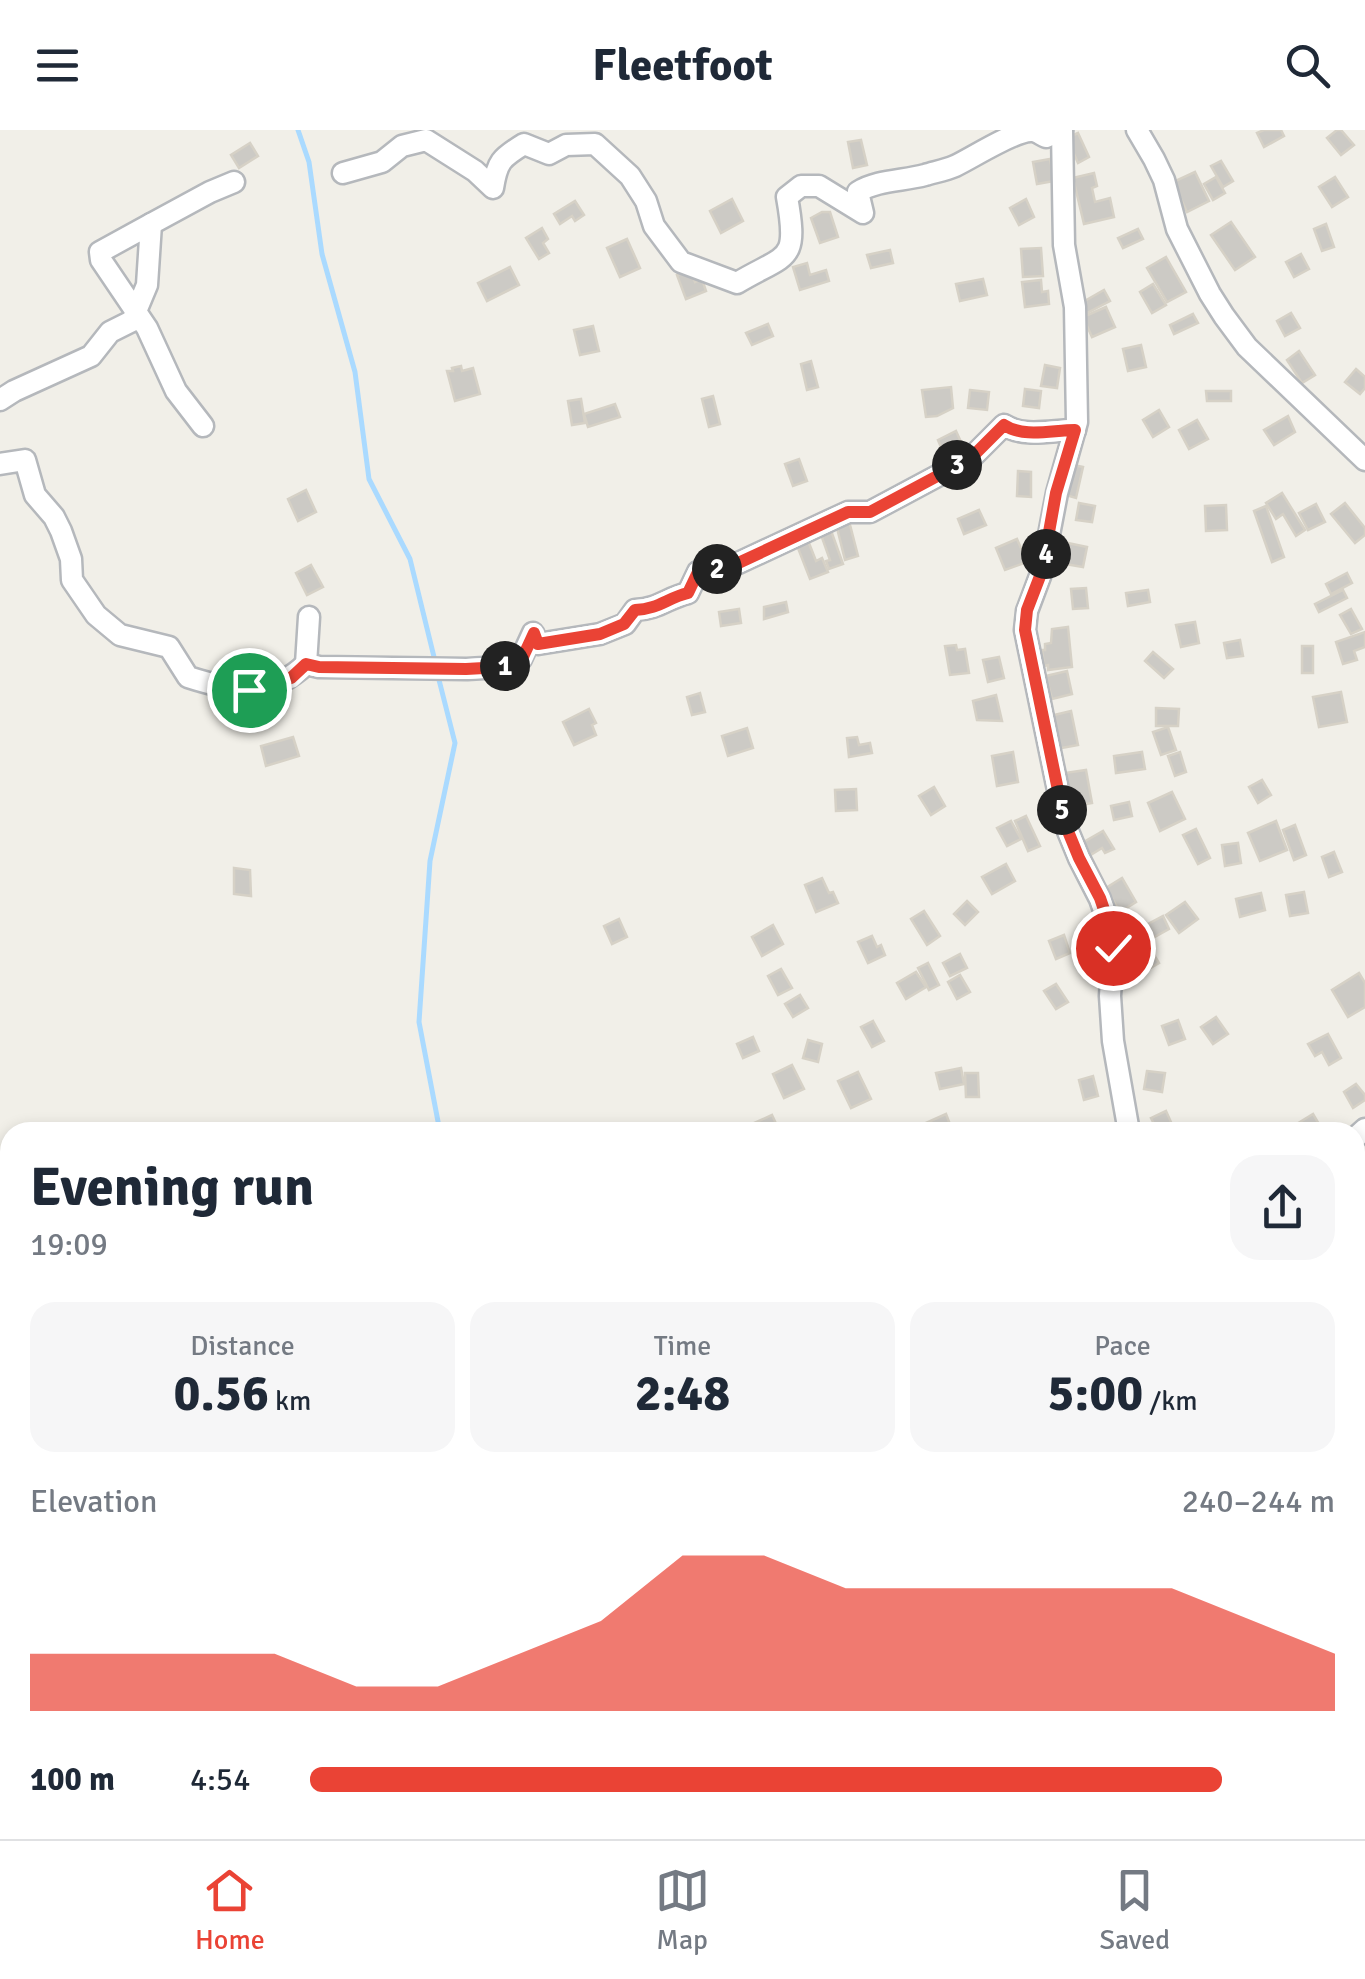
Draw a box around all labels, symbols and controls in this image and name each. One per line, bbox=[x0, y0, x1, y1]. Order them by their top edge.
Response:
icon: menu bbox=[30, 38, 85, 93]
text: Fleetfoot bbox=[592, 38, 773, 93]
icon: search bbox=[1280, 38, 1335, 93]
pin: 3 bbox=[932, 440, 982, 490]
text: 3 bbox=[949, 448, 965, 482]
pin: 4 bbox=[1021, 529, 1071, 579]
text: 4 bbox=[1038, 537, 1054, 571]
pin: 2 bbox=[692, 544, 742, 594]
text: 2 bbox=[709, 552, 725, 586]
pin: 1 bbox=[480, 641, 530, 691]
pin bbox=[207, 648, 292, 733]
text: 1 bbox=[497, 649, 513, 683]
icon: arrive bbox=[222, 663, 277, 718]
pin: 5 bbox=[1037, 785, 1087, 835]
text: 5 bbox=[1054, 793, 1070, 827]
pin bbox=[1071, 906, 1156, 991]
icon: check bbox=[1086, 921, 1141, 976]
text: Evening run bbox=[30, 1153, 314, 1221]
button: share bbox=[1230, 1155, 1335, 1260]
text: 19:09 bbox=[30, 1225, 108, 1264]
text: Distance bbox=[190, 1329, 295, 1363]
text: Time bbox=[654, 1329, 711, 1363]
text: Pace bbox=[1094, 1329, 1151, 1363]
text: 0.56 bbox=[174, 1363, 269, 1425]
text: 2:48 bbox=[635, 1363, 730, 1425]
text: 5:00 bbox=[1047, 1363, 1143, 1425]
text: km bbox=[269, 1384, 311, 1418]
text: /km bbox=[1143, 1384, 1198, 1418]
text: Elevation bbox=[30, 1482, 157, 1521]
text: 240–244 m bbox=[1182, 1482, 1335, 1521]
text: 100 m bbox=[30, 1760, 115, 1799]
text: 4:54 bbox=[190, 1760, 250, 1799]
tab: Home bbox=[195, 1863, 265, 1957]
tab: Map bbox=[655, 1863, 710, 1957]
tab: Saved bbox=[1100, 1863, 1170, 1957]

